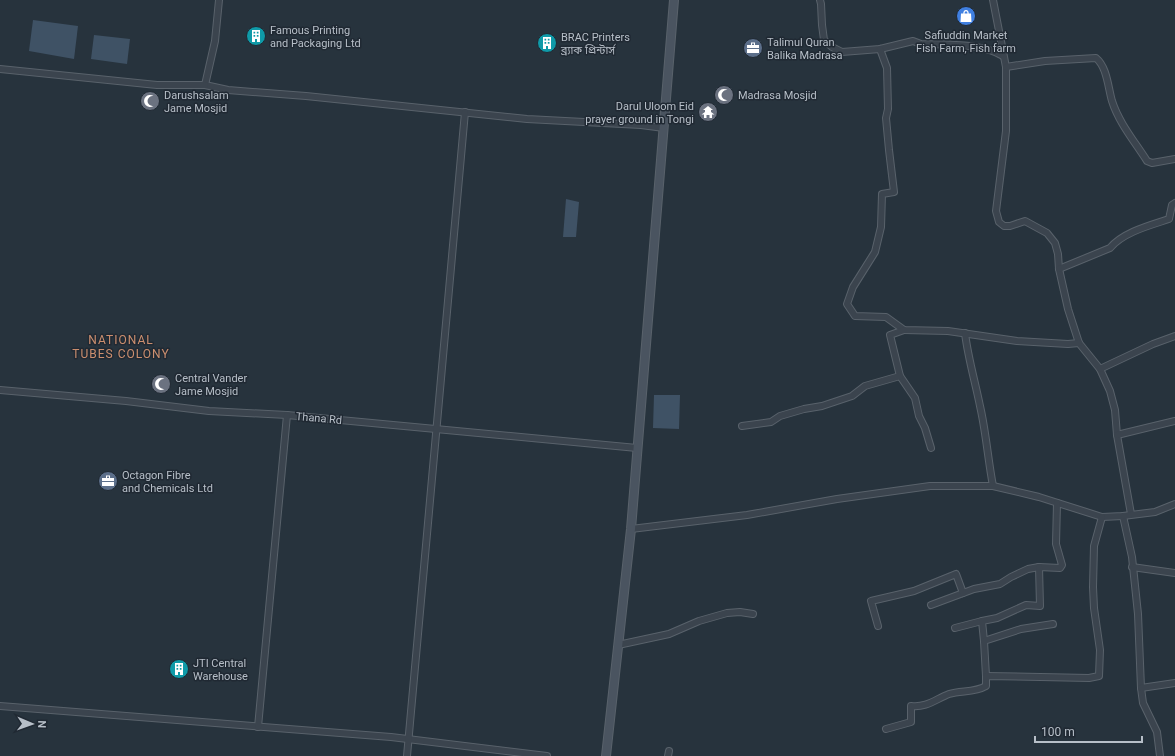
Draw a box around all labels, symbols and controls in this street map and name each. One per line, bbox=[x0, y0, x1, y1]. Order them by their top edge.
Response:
shop icon: Safiuddin Market Fish Farm, Fish farm bbox=[955, 5, 977, 27]
place label: Famous Printing and Packaging Ltd bbox=[270, 24, 361, 50]
building icon: Famous Printing and Packaging Ltd bbox=[245, 25, 267, 47]
place label: Safiuddin Market Fish Farm, Fish farm bbox=[916, 29, 1016, 55]
place label: BRAC Printers ব্র্যাক প্রিন্টার্স bbox=[560, 31, 630, 57]
building icon: BRAC Printers ব্র্যাক প্রিন্টার্স bbox=[536, 32, 558, 54]
place label: Talimul Quran Balika Madrasa bbox=[767, 36, 842, 62]
office icon: Talimul Quran Balika Madrasa bbox=[742, 37, 764, 59]
mosque icon: Madrasa Mosjid bbox=[713, 84, 735, 106]
place label: Darushsalam Jame Mosjid bbox=[164, 89, 229, 115]
place label: Madrasa Mosjid bbox=[738, 89, 817, 102]
mosque icon: Darushsalam Jame Mosjid bbox=[139, 90, 161, 112]
place label: Darul Uloom Eid prayer ground in Tongi bbox=[585, 100, 694, 126]
temple icon: Darul Uloom Eid prayer ground in Tongi bbox=[697, 101, 719, 123]
district label: NATIONAL TUBES COLONY bbox=[72, 333, 170, 361]
place label: Central Vander Jame Mosjid bbox=[175, 372, 247, 398]
mosque icon: Central Vander Jame Mosjid bbox=[150, 373, 172, 395]
street label: Thana Rd bbox=[295, 410, 343, 427]
place label: Octagon Fibre and Chemicals Ltd bbox=[122, 469, 213, 495]
office icon: Octagon Fibre and Chemicals Ltd bbox=[97, 470, 119, 492]
place label: JTI Central Warehouse bbox=[193, 657, 248, 683]
building icon: JTI Central Warehouse bbox=[168, 658, 190, 680]
north arrow bbox=[12, 704, 52, 744]
scale bar bbox=[1035, 718, 1142, 744]
text: N bbox=[35, 720, 48, 729]
text: 100 m bbox=[1041, 725, 1075, 739]

